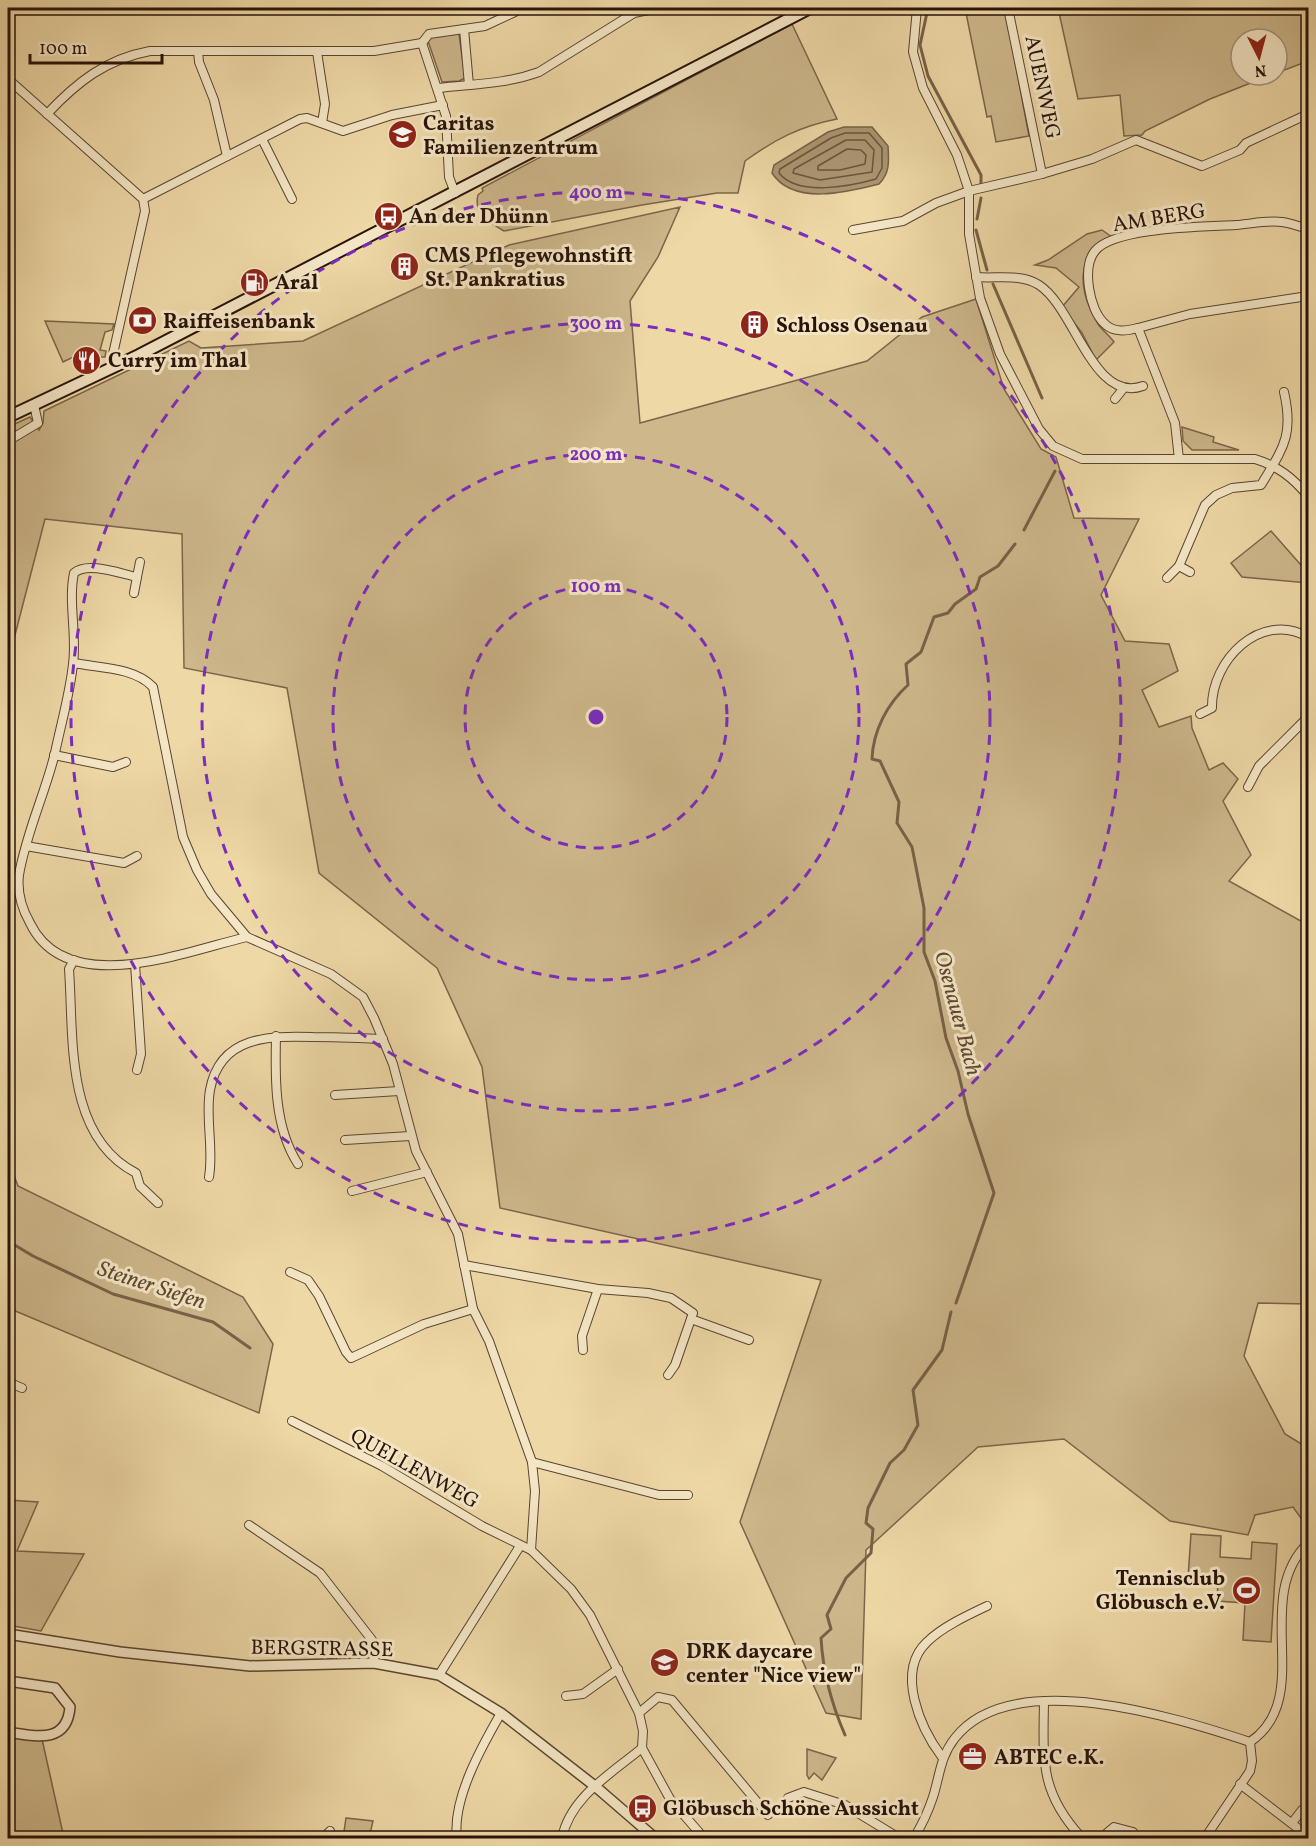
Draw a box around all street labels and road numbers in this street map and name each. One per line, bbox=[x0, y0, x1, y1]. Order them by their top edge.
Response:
street label: AUENWEG bbox=[1016, 33, 1067, 142]
street label: AM BERG bbox=[1111, 197, 1208, 240]
street label: QUELLENWEG bbox=[345, 1422, 484, 1517]
street label: BERGSTRASSE bbox=[250, 1634, 394, 1665]

